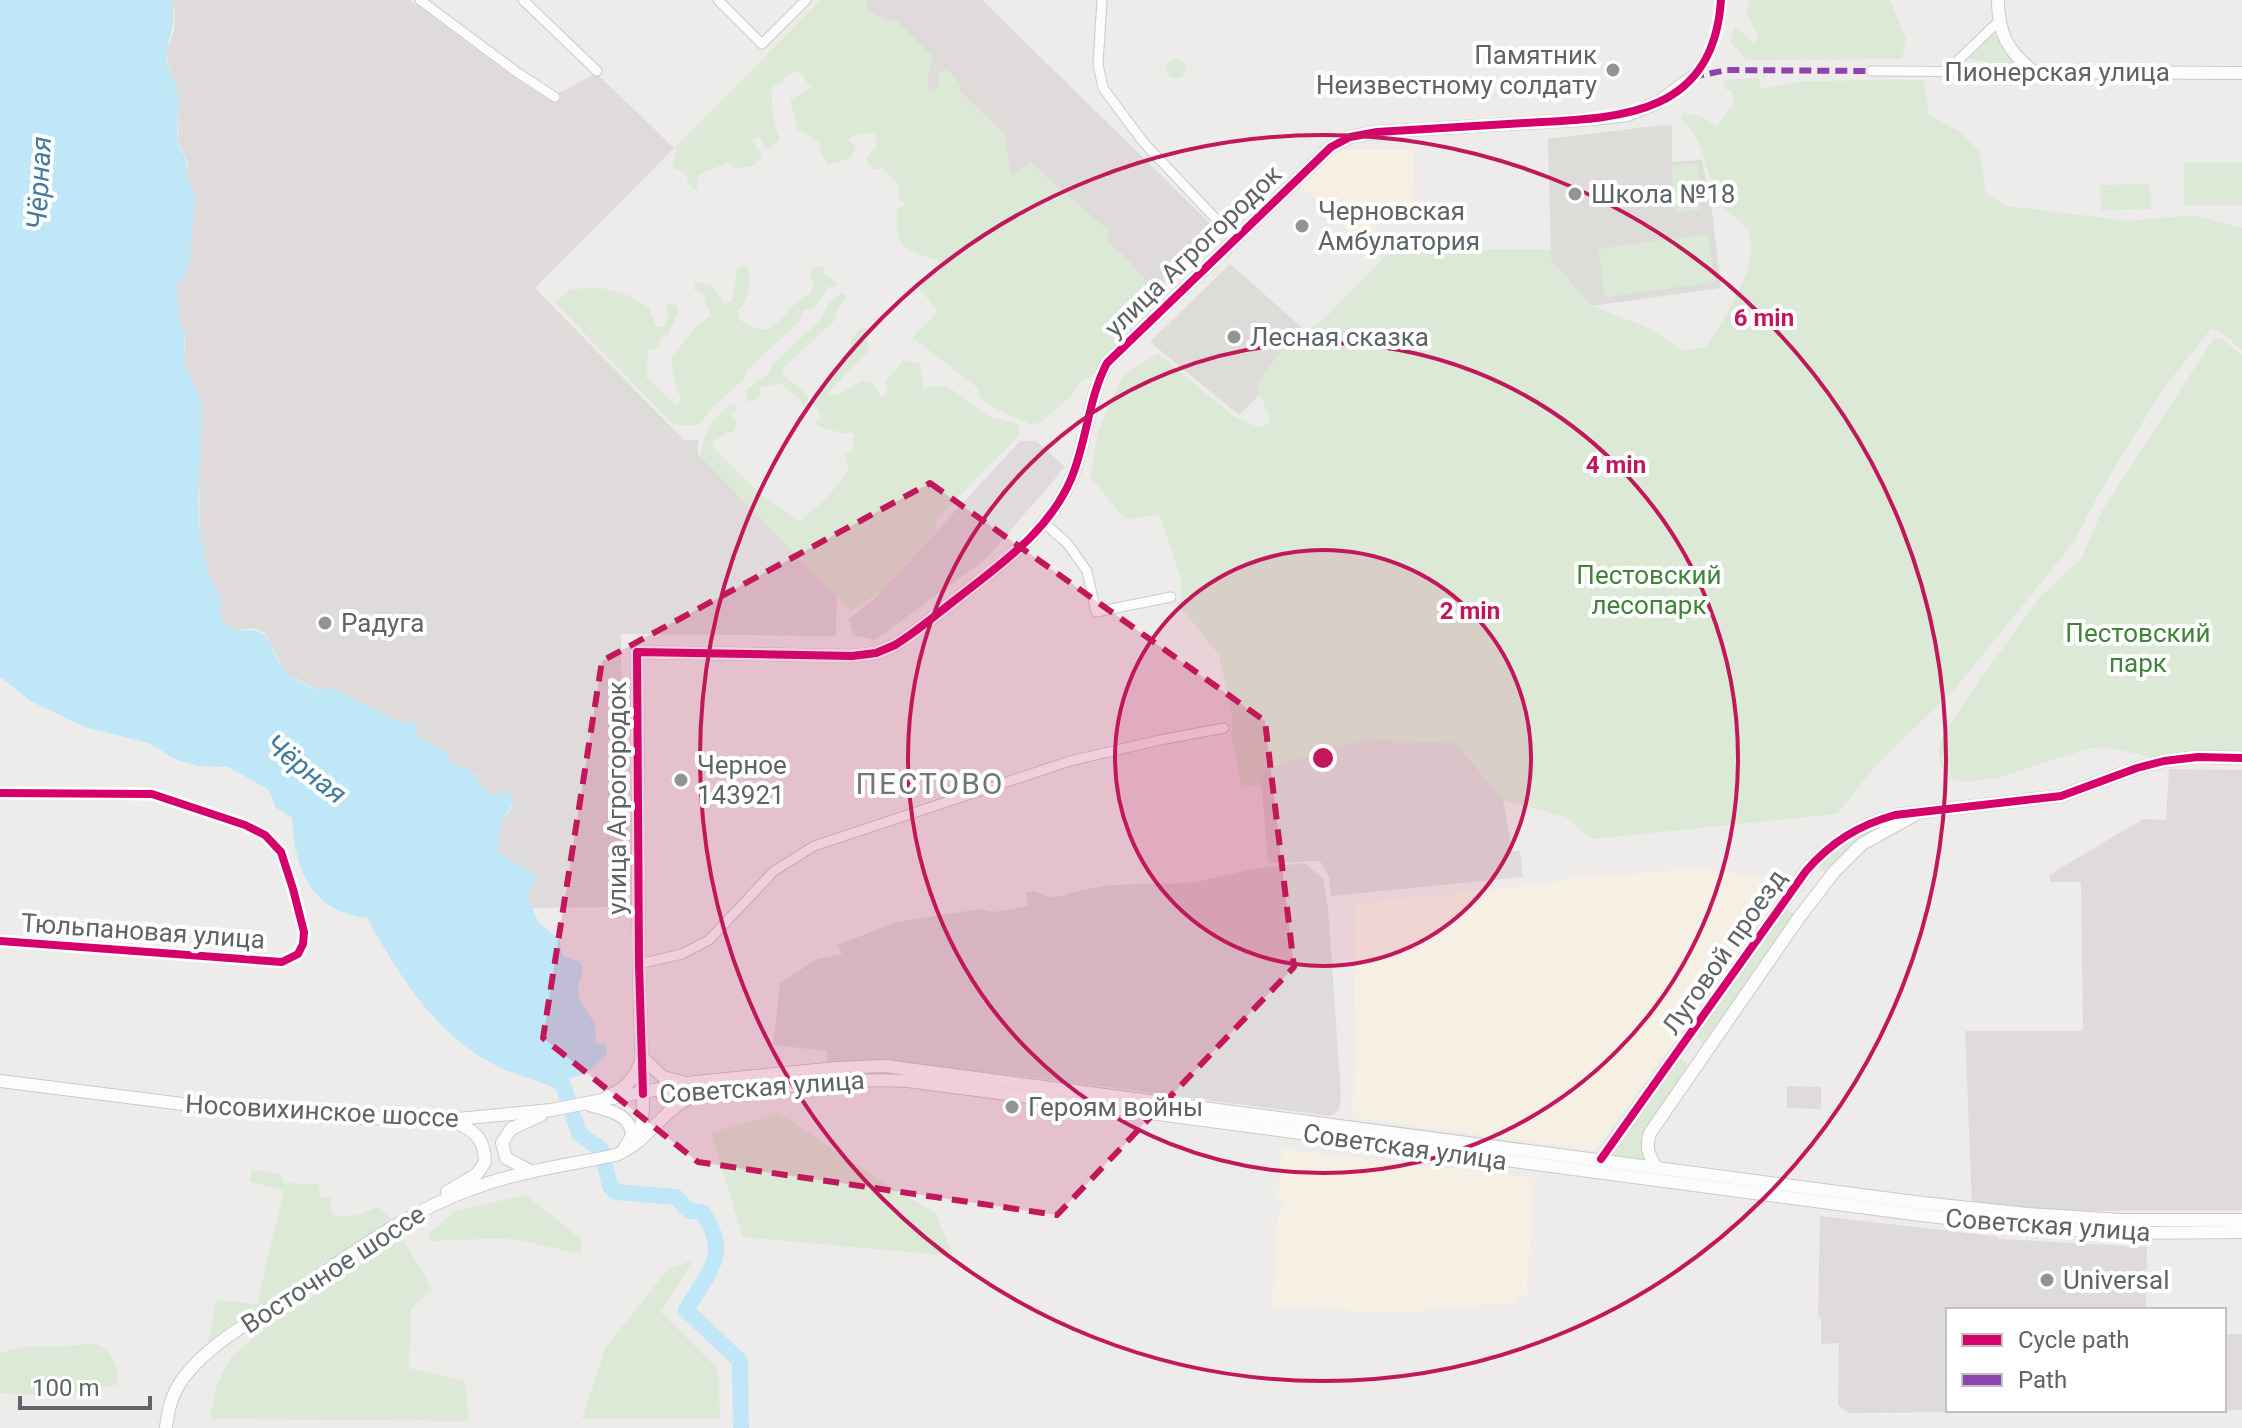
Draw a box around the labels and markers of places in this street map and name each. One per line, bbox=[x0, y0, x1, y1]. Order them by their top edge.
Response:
place label: Памятник Неизвестному солдату bbox=[1316, 40, 1597, 100]
marker: Памятник Неизвестному солдату bbox=[1604, 61, 1622, 79]
place label: Школа №18 bbox=[1591, 179, 1735, 209]
marker: Школа №18 bbox=[1566, 185, 1584, 203]
place label: Черновская Амбулатория bbox=[1318, 196, 1480, 256]
marker: Черновская Амбулатория bbox=[1293, 217, 1311, 235]
place label: Лесная сказка bbox=[1250, 322, 1429, 352]
marker: Лесная сказка bbox=[1225, 328, 1243, 346]
place label: Радуга bbox=[341, 608, 424, 638]
marker: Радуга bbox=[316, 614, 334, 632]
centre of rings bbox=[1309, 744, 1337, 772]
place label: Черное 143921 bbox=[697, 750, 787, 810]
marker: Черное 143921 bbox=[672, 771, 690, 789]
place label: Героям войны bbox=[1028, 1092, 1203, 1122]
marker: Героям войны bbox=[1003, 1098, 1021, 1116]
place label: Universal bbox=[2063, 1265, 2169, 1295]
marker: Universal bbox=[2038, 1271, 2056, 1289]

